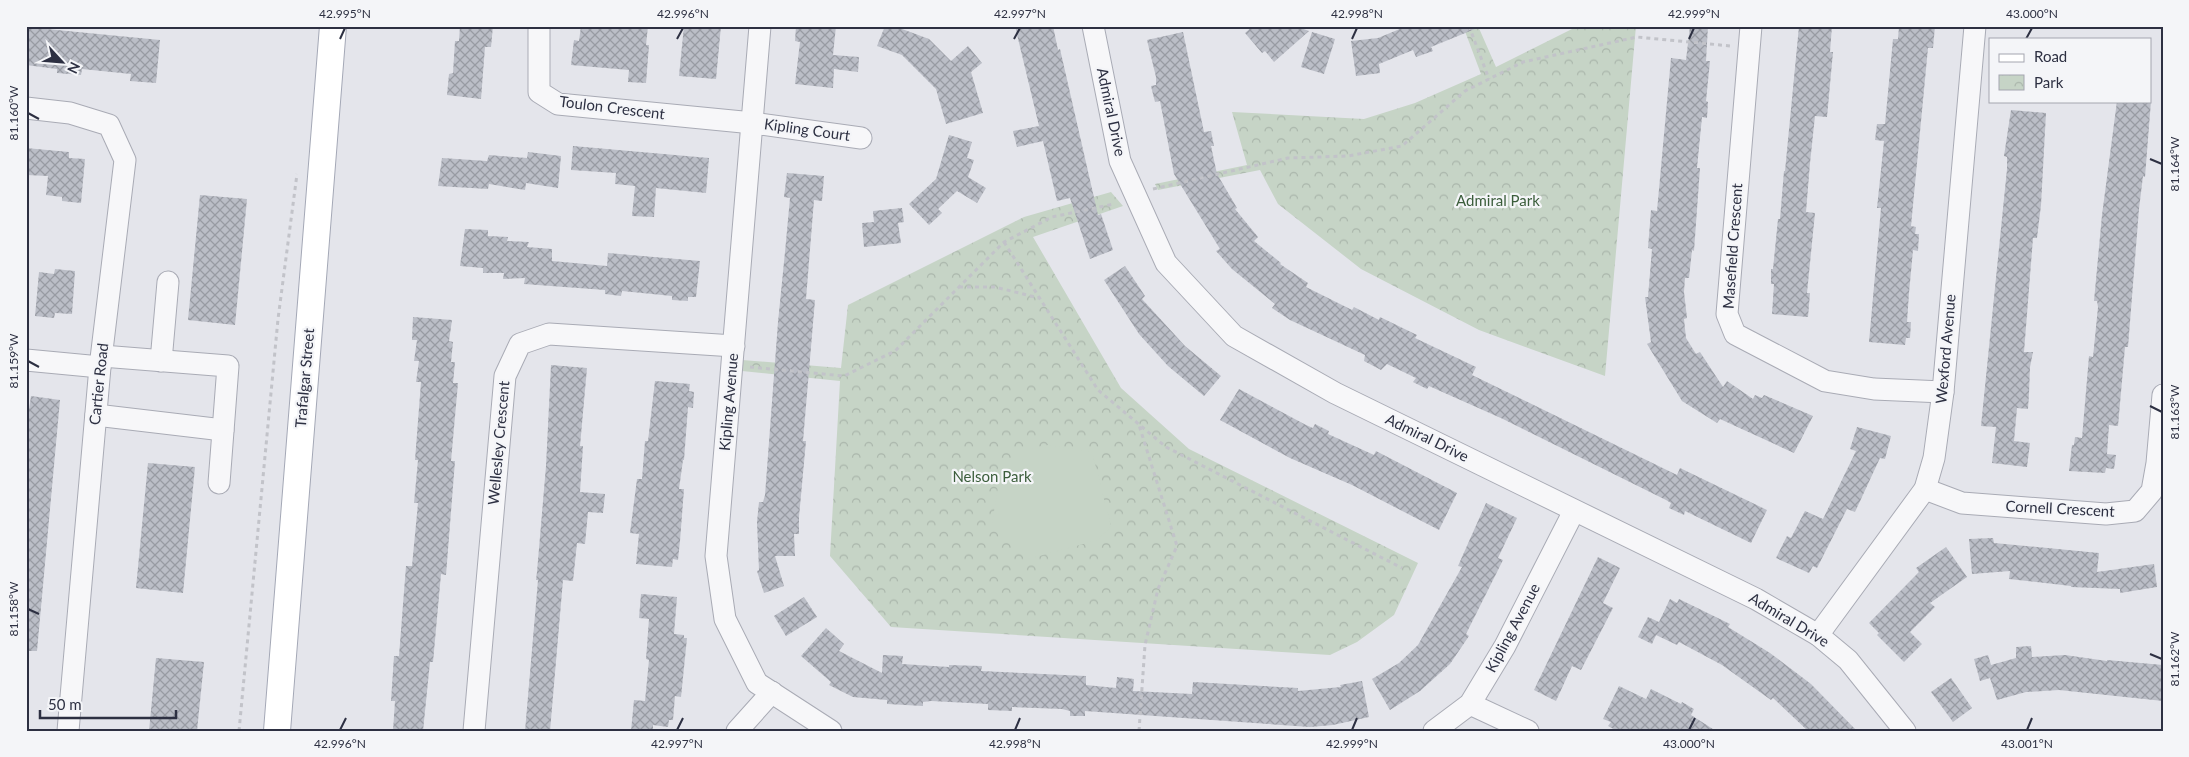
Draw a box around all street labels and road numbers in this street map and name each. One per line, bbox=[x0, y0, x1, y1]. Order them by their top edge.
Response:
street label: Admiral Drive bbox=[1094, 66, 1130, 158]
street label: Toulon Crescent bbox=[558, 92, 667, 122]
street label: Kipling Court bbox=[763, 114, 852, 144]
street label: Masefield Crescent bbox=[1719, 182, 1745, 309]
street label: Wexford Avenue bbox=[1931, 293, 1959, 405]
street label: Trafalgar Street bbox=[291, 327, 317, 428]
street label: Cartier Road bbox=[85, 342, 111, 426]
street label: Kipling Avenue bbox=[715, 352, 741, 452]
street label: Wellesley Crescent bbox=[484, 379, 512, 506]
street label: Admiral Drive bbox=[1383, 409, 1472, 465]
street label: Cornell Crescent bbox=[2005, 496, 2116, 520]
street label: Kipling Avenue bbox=[1481, 580, 1543, 675]
street label: Admiral Drive bbox=[1746, 588, 1833, 650]

